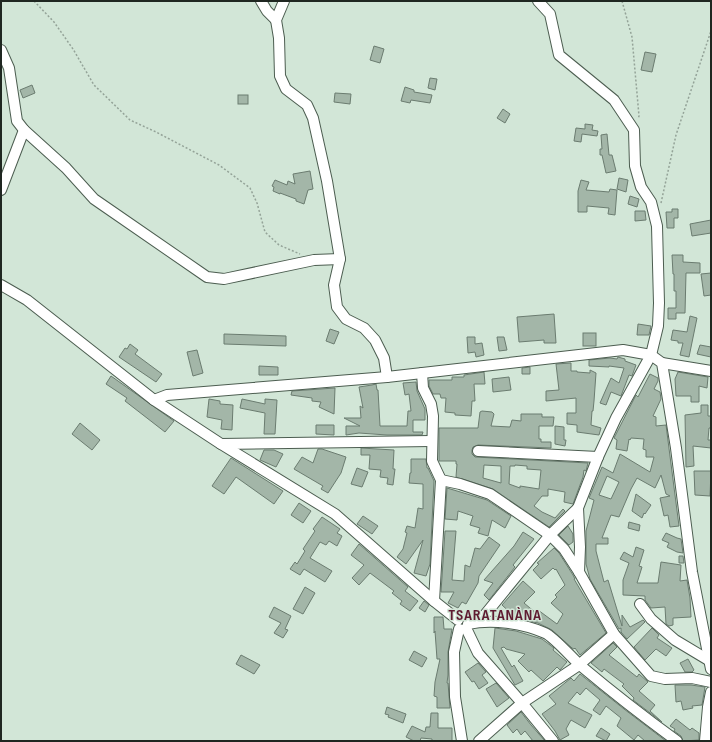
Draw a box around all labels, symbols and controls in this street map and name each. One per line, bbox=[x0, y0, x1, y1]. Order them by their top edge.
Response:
district label: TSARATANÀNA bbox=[448, 606, 542, 625]

